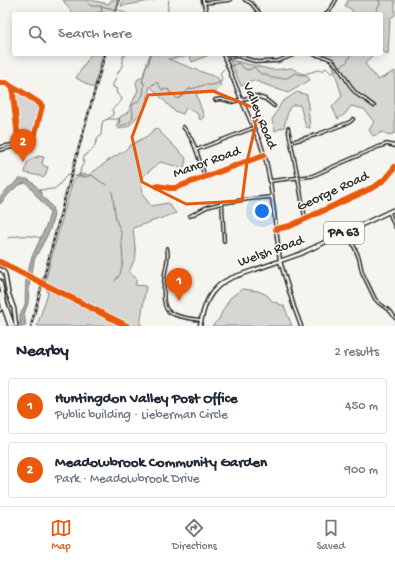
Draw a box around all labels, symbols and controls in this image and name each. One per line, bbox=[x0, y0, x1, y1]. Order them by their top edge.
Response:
search box bbox=[12, 12, 383, 56]
icon: search bbox=[26, 23, 48, 45]
text: Search here bbox=[58, 25, 132, 43]
street label: Valley Road bbox=[238, 80, 281, 153]
pin: 2 bbox=[10, 129, 36, 162]
street label: Manor Road bbox=[171, 142, 245, 183]
street label: George Road bbox=[294, 167, 373, 216]
your location bbox=[252, 201, 272, 221]
road number: PA 63 bbox=[324, 222, 364, 244]
street label: Welsh Road bbox=[236, 232, 308, 272]
pin: 1 bbox=[166, 268, 192, 301]
text: Nearby bbox=[16, 342, 69, 362]
text: 2 results bbox=[334, 345, 379, 360]
text: Huntingdon Valley Post Office bbox=[55, 390, 238, 408]
text: 1 bbox=[27, 399, 33, 414]
text: 450 m bbox=[345, 399, 378, 414]
text: Public building · Lieberman Circle bbox=[55, 408, 228, 423]
text: Meadowbrook Community Garden bbox=[55, 454, 267, 472]
text: 2 bbox=[27, 463, 33, 478]
text: 900 m bbox=[344, 463, 378, 478]
text: Park · Meadowbrook Drive bbox=[55, 472, 200, 487]
tab: Map bbox=[50, 517, 72, 553]
tab: Directions bbox=[172, 517, 217, 553]
tab: Saved bbox=[317, 517, 345, 553]

